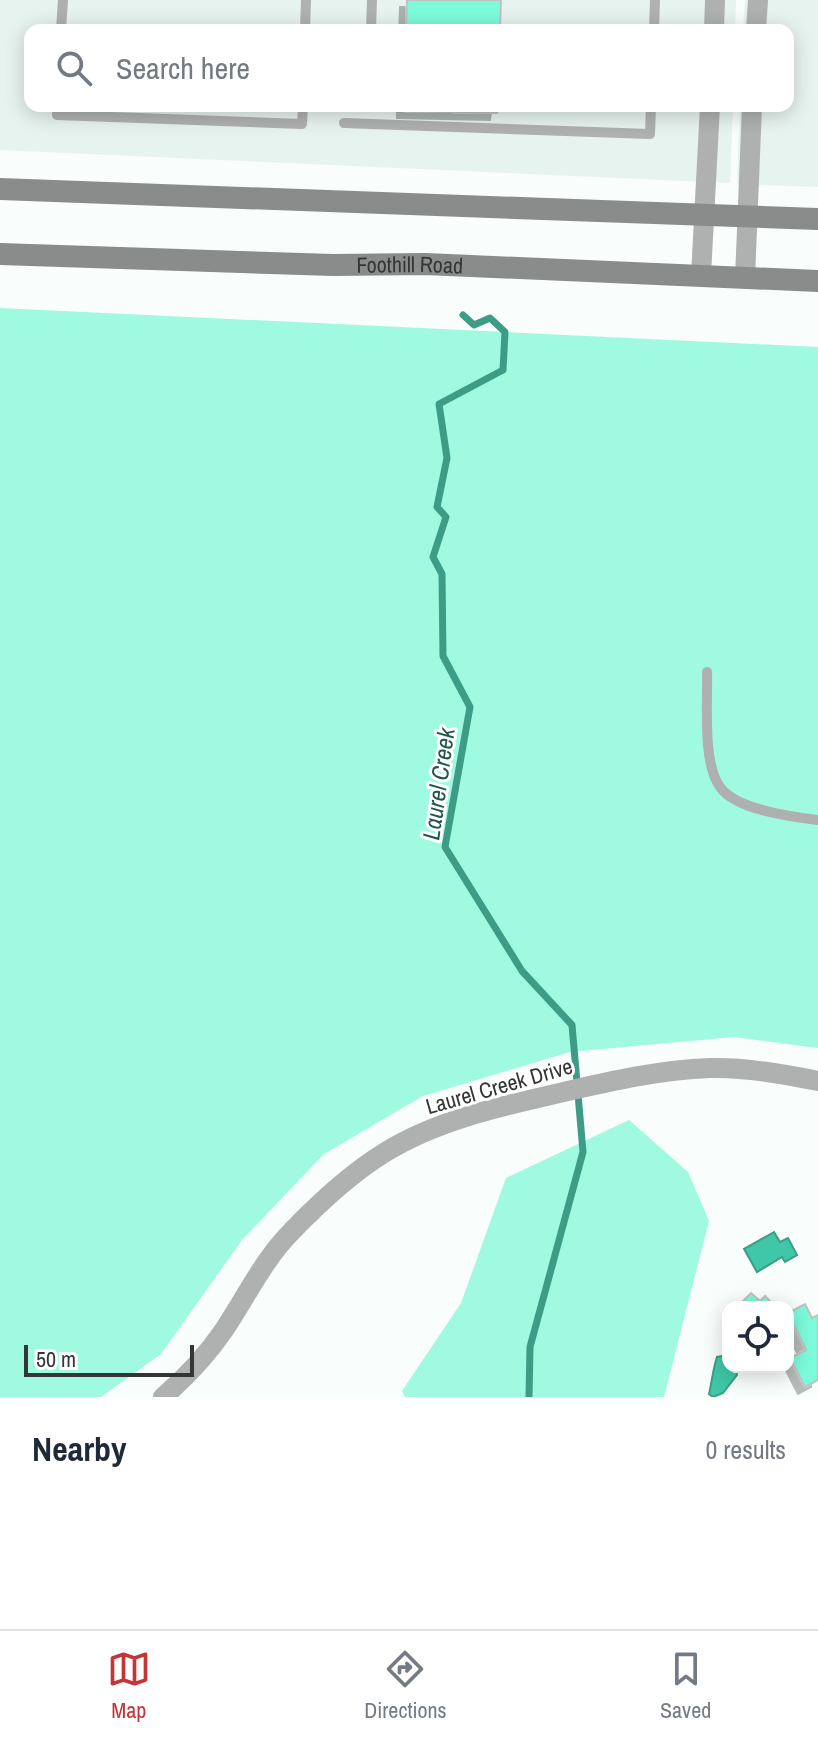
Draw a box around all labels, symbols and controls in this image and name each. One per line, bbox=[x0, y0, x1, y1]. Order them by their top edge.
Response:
search box bbox=[24, 24, 794, 112]
icon: search bbox=[52, 46, 96, 90]
text: Search here bbox=[116, 48, 250, 88]
street label: Foothill Road bbox=[356, 249, 464, 281]
water label: Laurel Creek bbox=[414, 725, 462, 842]
street label: Laurel Creek Drive bbox=[422, 1051, 576, 1121]
map controls bbox=[722, 1301, 794, 1373]
button: locate bbox=[722, 1301, 794, 1373]
scale bar bbox=[24, 1341, 194, 1377]
text: 50 m bbox=[36, 1344, 76, 1374]
text: Nearby bbox=[32, 1426, 127, 1472]
text: 0 results bbox=[705, 1432, 786, 1467]
tab: Map bbox=[107, 1647, 151, 1725]
tab: Directions bbox=[364, 1647, 447, 1725]
tab: Saved bbox=[660, 1647, 711, 1725]

